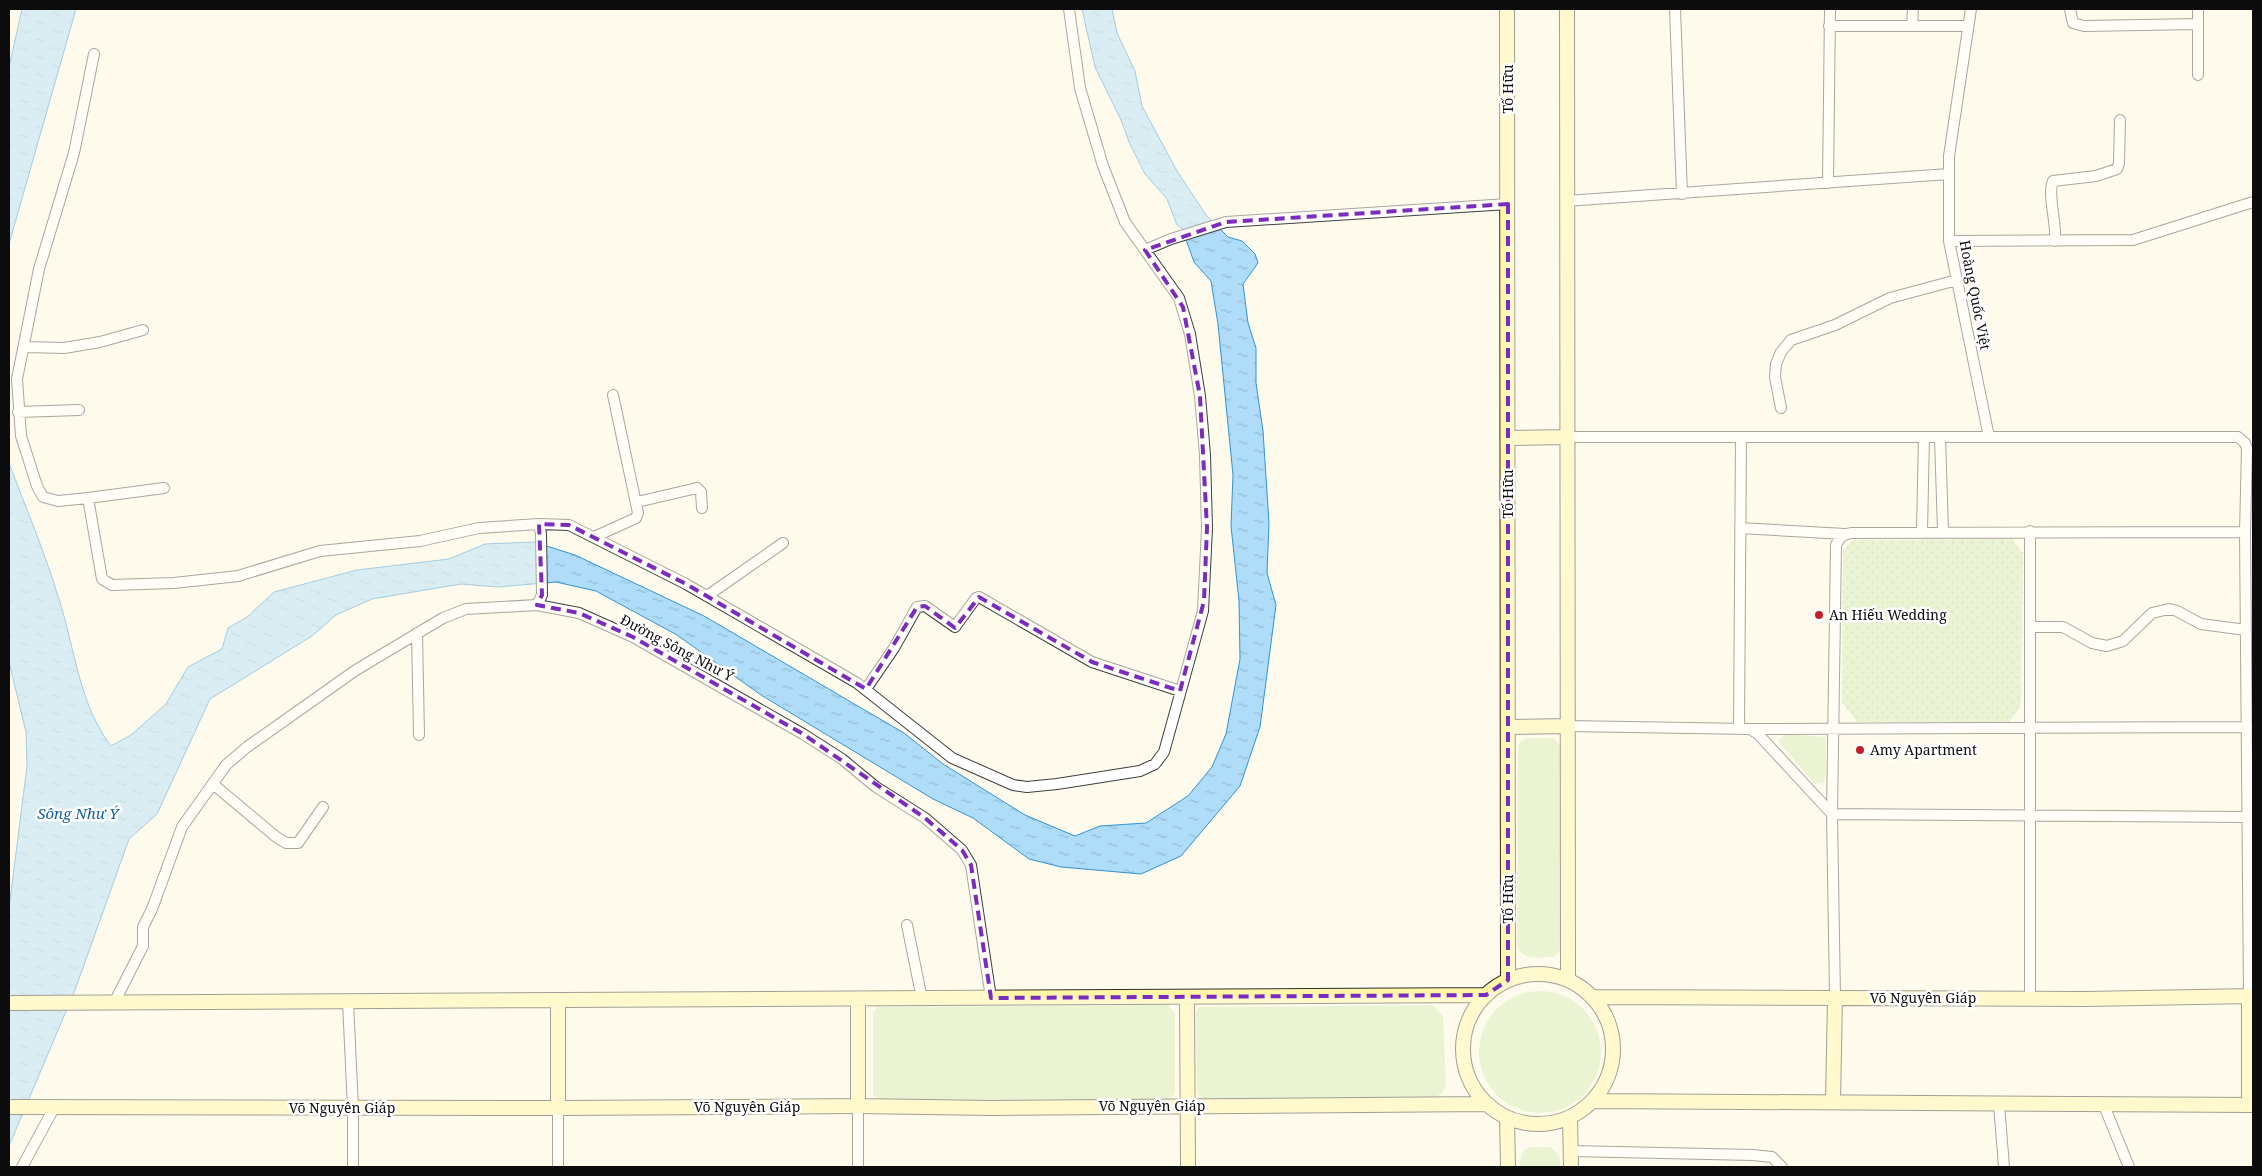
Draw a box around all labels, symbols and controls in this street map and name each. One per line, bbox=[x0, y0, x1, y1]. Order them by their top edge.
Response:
street label: Tố Hữu bbox=[1498, 64, 1517, 114]
street label: Hoàng Quốc Việt bbox=[1956, 238, 1995, 352]
street label: Tố Hữu bbox=[1498, 469, 1517, 519]
place label: An Hiếu Wedding bbox=[1829, 605, 1947, 624]
marker: An Hiếu Wedding bbox=[1813, 609, 1825, 621]
street label: Đường Sông Như Ý bbox=[617, 610, 738, 686]
place label: Amy Apartment bbox=[1870, 740, 1977, 759]
marker: Amy Apartment bbox=[1854, 744, 1866, 756]
water label: Sông Như Ý bbox=[37, 803, 120, 823]
street label: Tố Hữu bbox=[1498, 874, 1517, 924]
street label: Võ Nguyên Giáp bbox=[1870, 988, 1976, 1007]
street label: Võ Nguyên Giáp bbox=[1099, 1096, 1205, 1115]
street label: Võ Nguyên Giáp bbox=[694, 1097, 800, 1116]
street label: Võ Nguyên Giáp bbox=[289, 1098, 395, 1117]

